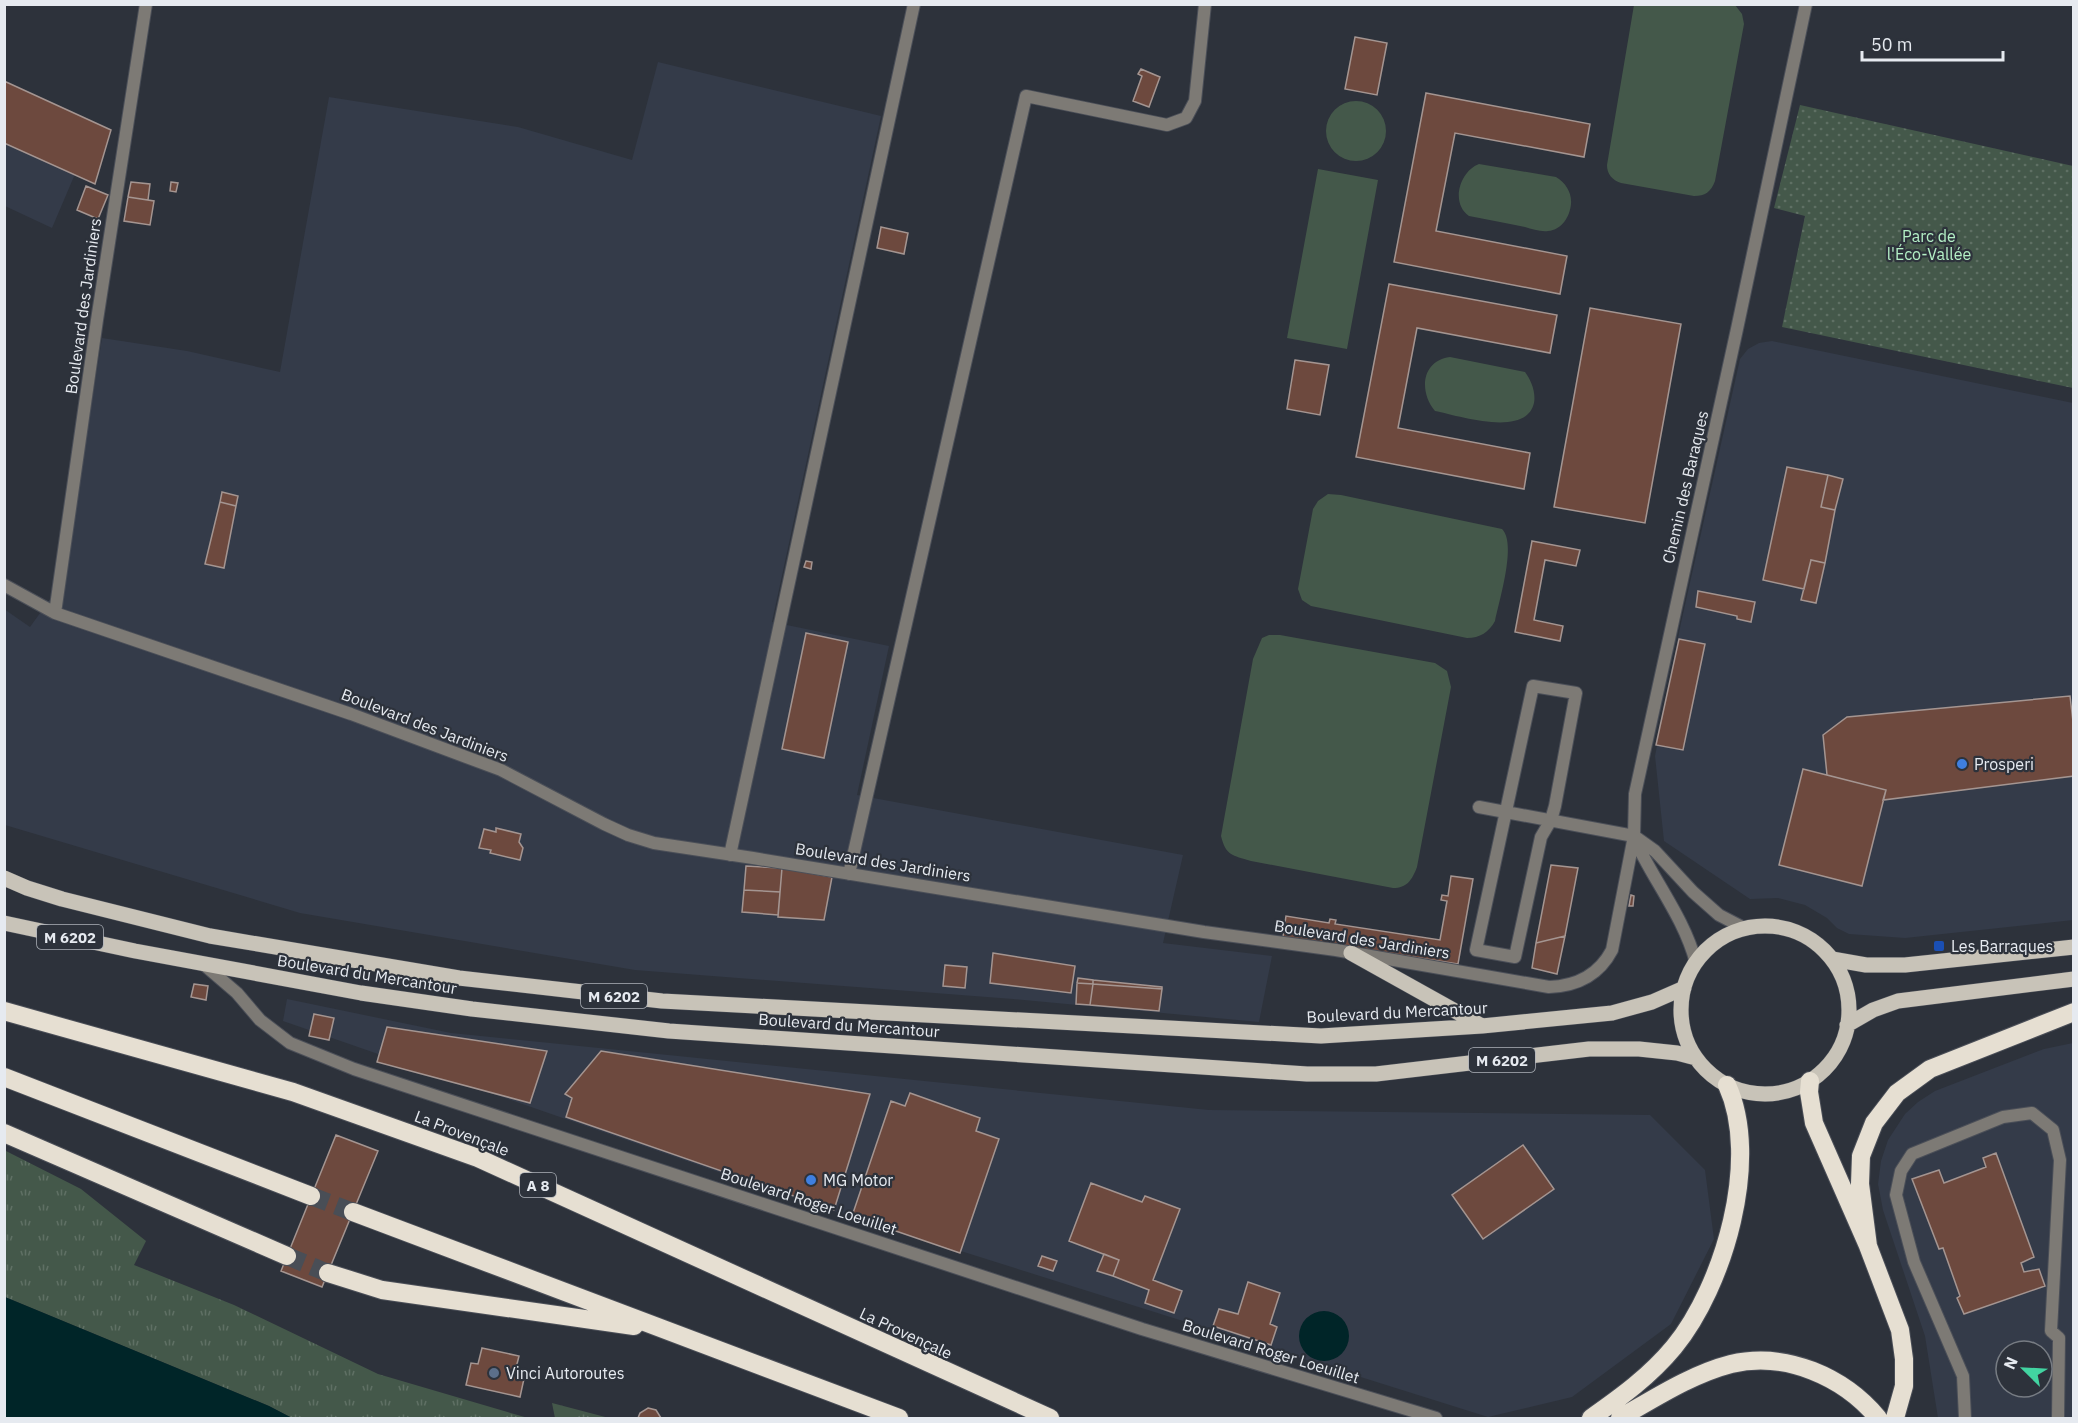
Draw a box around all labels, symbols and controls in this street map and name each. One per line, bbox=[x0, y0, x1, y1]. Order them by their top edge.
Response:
scale bar bbox=[1862, 24, 2003, 62]
text: 50 m bbox=[1871, 33, 1913, 56]
street label: Boulevard des Jardiniers bbox=[61, 217, 105, 395]
park label: Parc de l'Éco-Vallée bbox=[1887, 226, 1971, 264]
street label: Chemin des Baraques bbox=[1658, 408, 1712, 566]
street label: Boulevard des Jardiniers bbox=[339, 684, 511, 766]
place label: Prosperi bbox=[1974, 754, 2034, 774]
marker: Prosperi bbox=[1955, 757, 1969, 771]
street label: Boulevard des Jardiniers bbox=[794, 838, 972, 886]
street label: Boulevard des Jardiniers bbox=[1273, 915, 1451, 963]
road number: M 6202 bbox=[37, 925, 103, 949]
place label: Les Barraques bbox=[1951, 936, 2053, 956]
marker: Les Barraques bbox=[1932, 939, 1946, 953]
street label: Boulevard du Mercantour bbox=[276, 950, 458, 998]
road number: M 6202 bbox=[581, 984, 647, 1008]
street label: Boulevard du Mercantour bbox=[1306, 997, 1488, 1027]
street label: Boulevard du Mercantour bbox=[758, 1009, 940, 1041]
road number: M 6202 bbox=[1469, 1048, 1535, 1072]
street label: La Provençale bbox=[412, 1106, 512, 1160]
street label: Boulevard Roger Loeuillet bbox=[718, 1163, 900, 1239]
place label: MG Motor bbox=[823, 1170, 893, 1190]
road number: A 8 bbox=[520, 1173, 556, 1197]
marker: MG Motor bbox=[804, 1173, 818, 1187]
street label: La Provençale bbox=[857, 1303, 956, 1363]
street label: Boulevard Roger Loeuillet bbox=[1180, 1315, 1362, 1387]
north arrow bbox=[1994, 1339, 2054, 1399]
text: N bbox=[1999, 1354, 2022, 1372]
place label: Vinci Autoroutes bbox=[506, 1363, 624, 1383]
marker: Vinci Autoroutes bbox=[487, 1366, 501, 1380]

